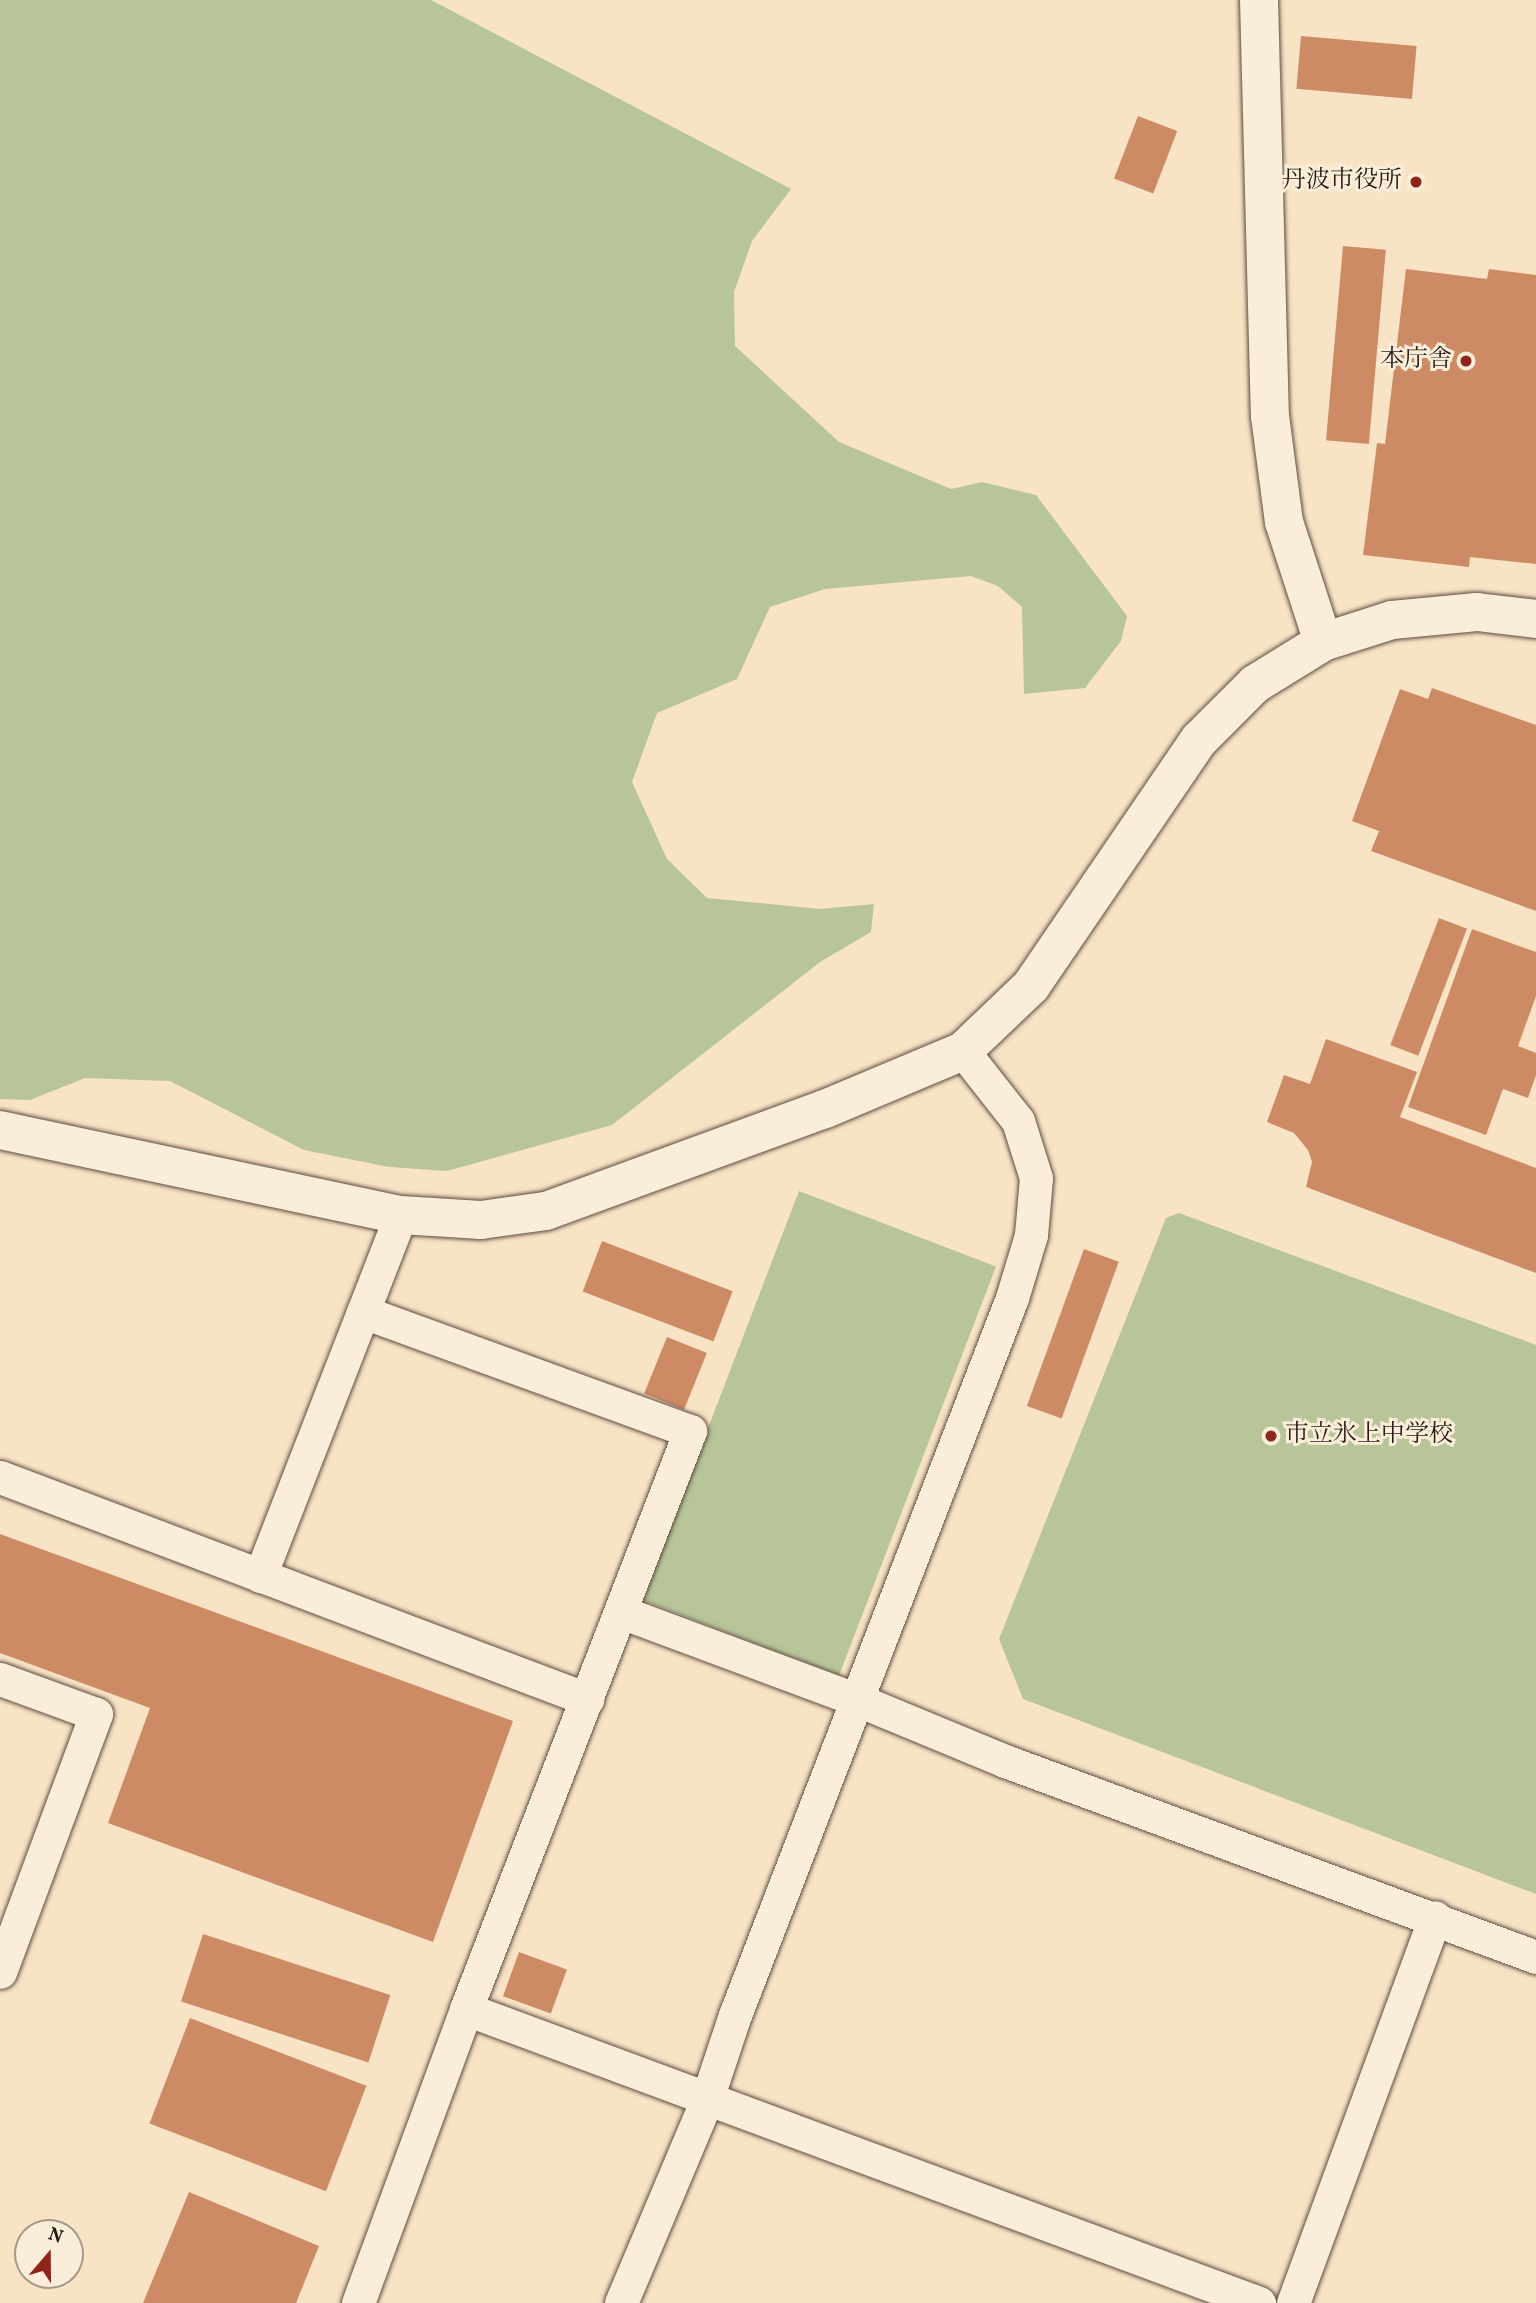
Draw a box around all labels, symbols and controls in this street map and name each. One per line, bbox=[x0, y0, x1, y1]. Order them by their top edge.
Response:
place label: 丹波市役所 bbox=[1282, 168, 1402, 196]
marker: 丹波市役所 bbox=[1408, 174, 1424, 190]
place label: 本庁舎 bbox=[1380, 347, 1452, 375]
marker: 本庁舎 bbox=[1458, 353, 1474, 369]
place label: 市立氷上中学校 bbox=[1285, 1422, 1453, 1450]
marker: 市立氷上中学校 bbox=[1263, 1428, 1279, 1444]
north arrow bbox=[14, 2219, 84, 2289]
text: N bbox=[45, 2222, 66, 2251]

